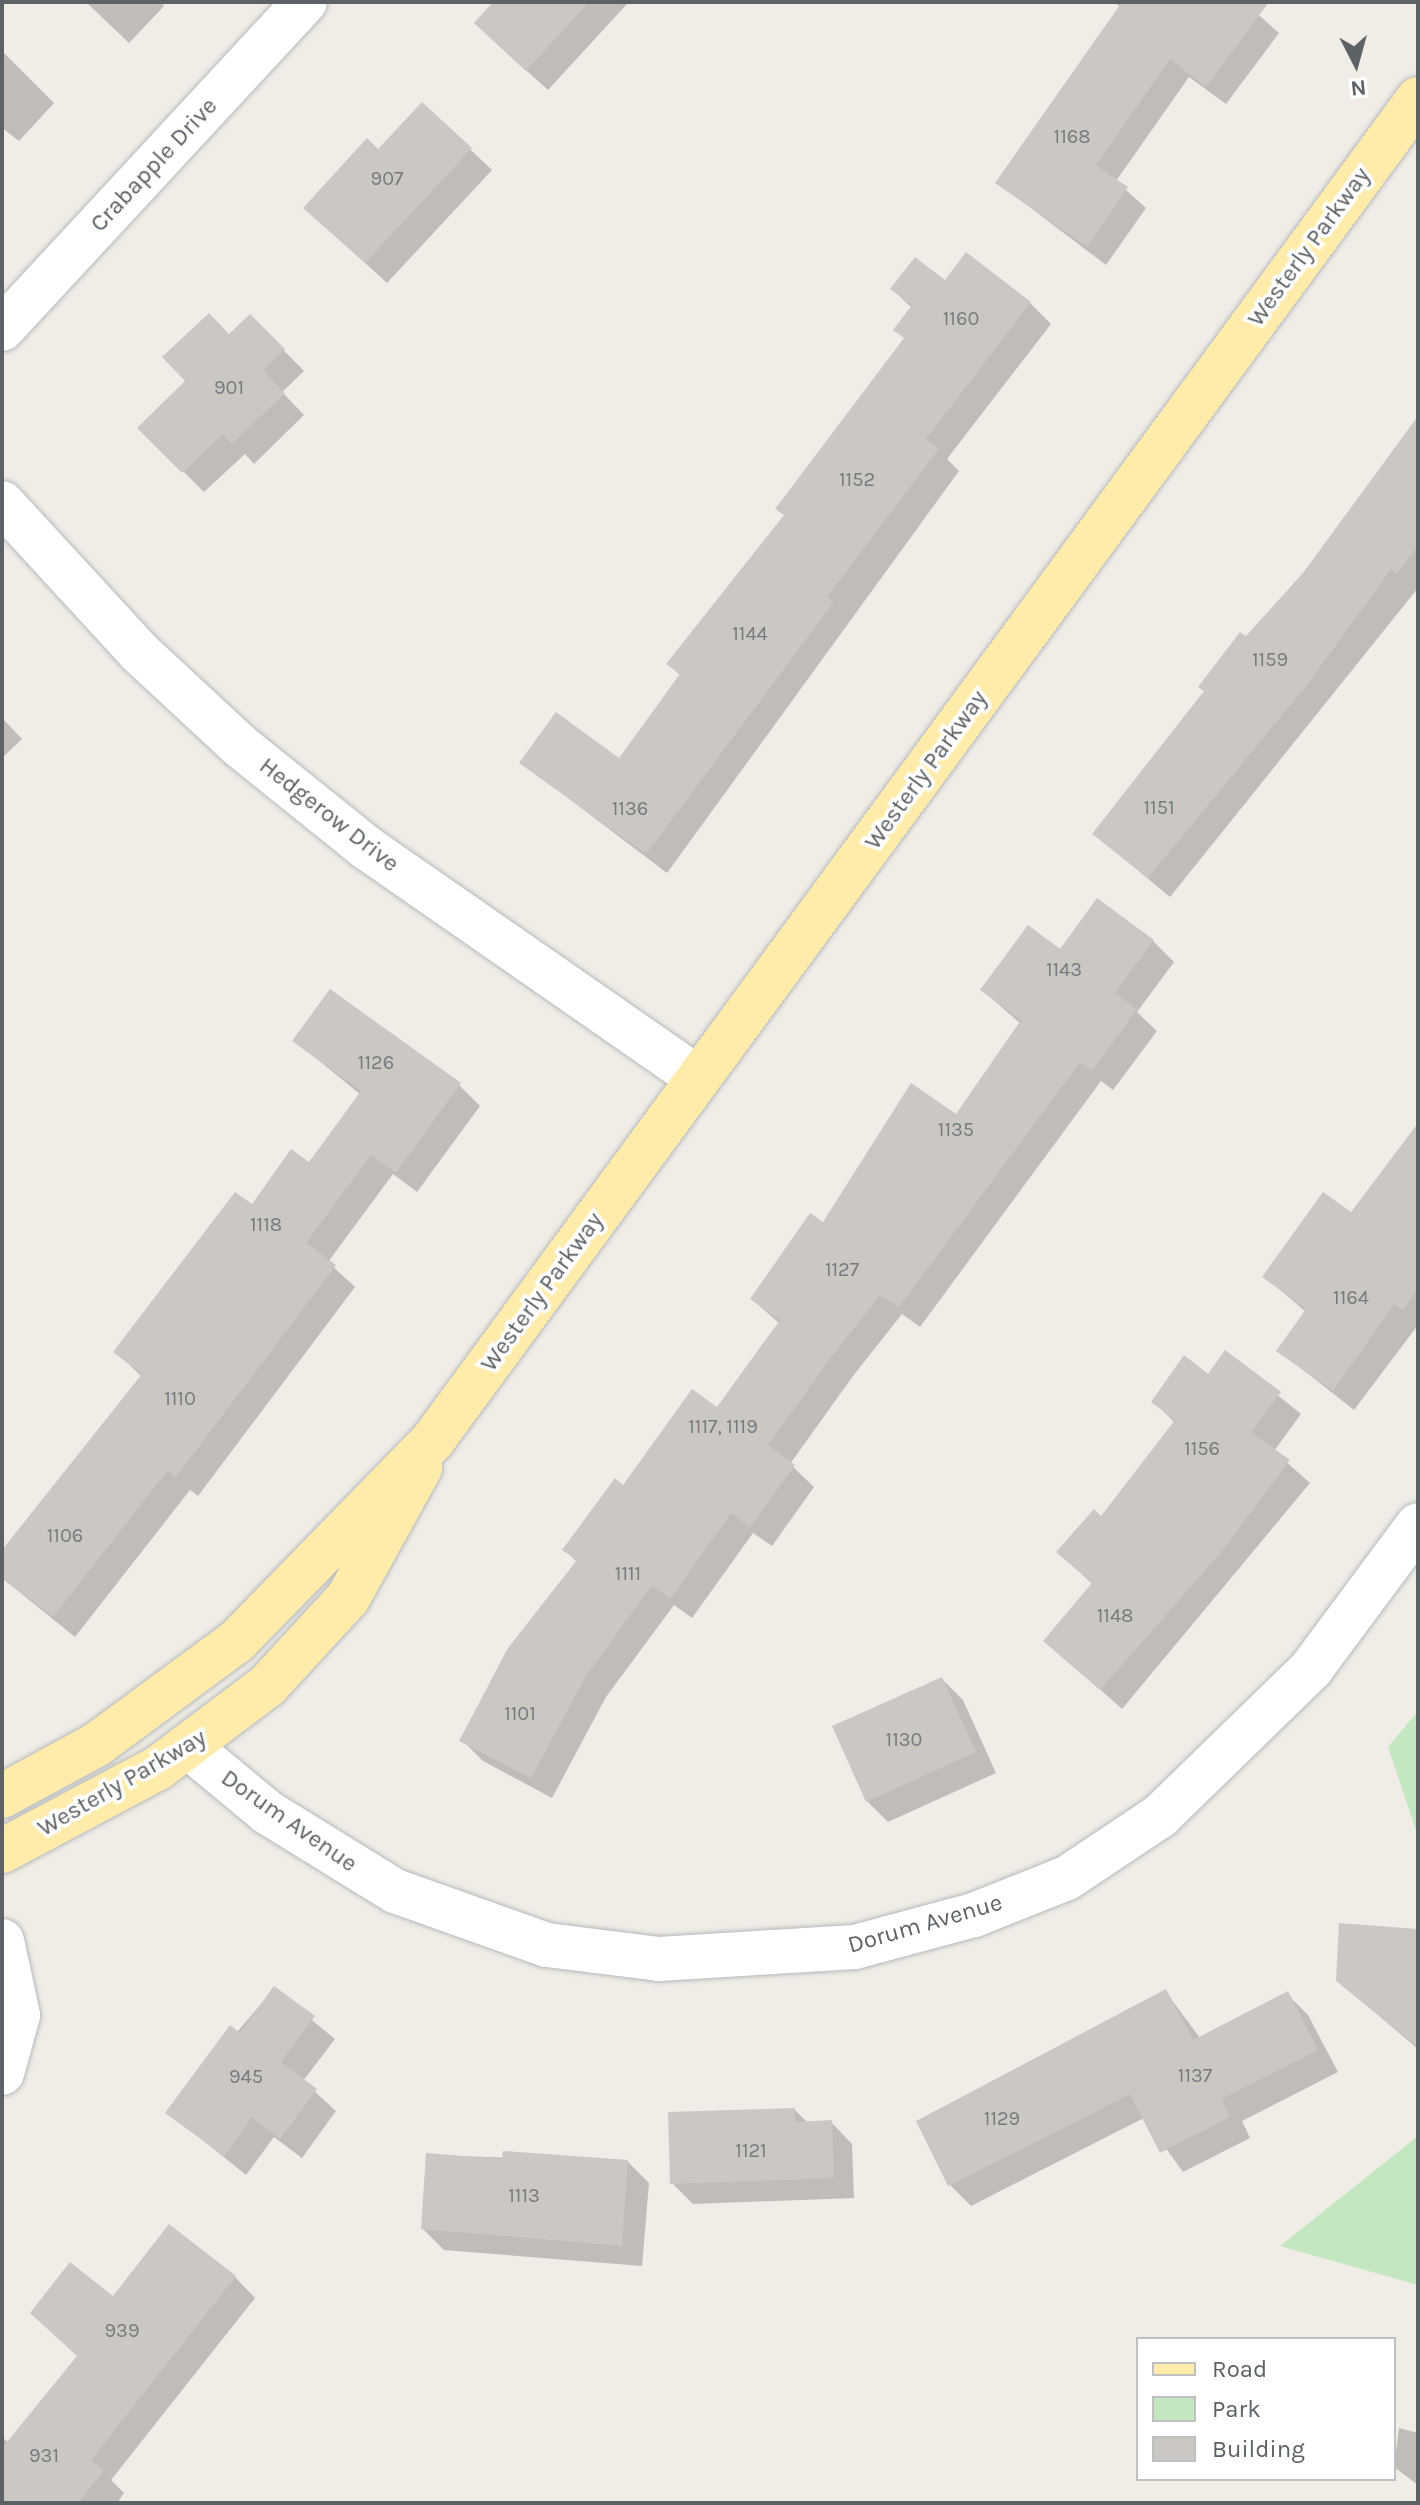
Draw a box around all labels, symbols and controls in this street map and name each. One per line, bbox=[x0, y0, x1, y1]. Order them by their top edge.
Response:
north arrow bbox=[1316, 24, 1396, 104]
text: N bbox=[1349, 74, 1368, 102]
street label: Crabapple Drive bbox=[85, 92, 223, 238]
house number: 1168 bbox=[1054, 124, 1090, 148]
street label: Westerly Parkway bbox=[1242, 162, 1376, 332]
house number: 907 bbox=[371, 166, 403, 190]
house number: 1160 bbox=[943, 306, 979, 330]
house number: 901 bbox=[214, 375, 244, 399]
house number: 1152 bbox=[839, 467, 875, 491]
house number: 1144 bbox=[732, 621, 768, 645]
house number: 1159 bbox=[1252, 647, 1288, 671]
street label: Westerly Parkway bbox=[859, 685, 993, 855]
street label: Hedgerow Drive bbox=[253, 752, 405, 878]
house number: 1151 bbox=[1143, 795, 1175, 819]
house number: 1136 bbox=[612, 796, 648, 820]
house number: 1143 bbox=[1046, 957, 1082, 981]
house number: 1126 bbox=[358, 1050, 394, 1074]
house number: 1135 bbox=[938, 1117, 974, 1141]
street label: Westerly Parkway bbox=[475, 1207, 609, 1377]
house number: 1118 bbox=[250, 1212, 282, 1236]
house number: 1127 bbox=[825, 1257, 859, 1281]
house number: 1164 bbox=[1333, 1285, 1369, 1309]
house number: 1110 bbox=[164, 1386, 196, 1410]
house number: 1117, 1119 bbox=[688, 1414, 758, 1438]
house number: 1156 bbox=[1184, 1436, 1220, 1460]
house number: 1106 bbox=[47, 1523, 83, 1547]
house number: 1111 bbox=[615, 1561, 641, 1585]
house number: 1148 bbox=[1097, 1603, 1133, 1627]
house number: 1101 bbox=[504, 1701, 536, 1725]
street label: Westerly Parkway bbox=[33, 1723, 211, 1843]
house number: 1130 bbox=[886, 1727, 922, 1751]
street label: Dorum Avenue bbox=[215, 1764, 363, 1878]
street label: Dorum Avenue bbox=[844, 1888, 1006, 1960]
house number: 1137 bbox=[1178, 2063, 1212, 2087]
house number: 945 bbox=[229, 2064, 263, 2088]
house number: 1129 bbox=[984, 2106, 1020, 2130]
house number: 1121 bbox=[735, 2138, 767, 2162]
house number: 1113 bbox=[508, 2183, 540, 2207]
house number: 939 bbox=[104, 2318, 140, 2342]
legend bbox=[1136, 2337, 1396, 2481]
text: Road bbox=[1212, 2355, 1267, 2383]
text: Park bbox=[1212, 2395, 1261, 2423]
text: Building bbox=[1212, 2435, 1305, 2463]
house number: 931 bbox=[29, 2443, 59, 2467]

